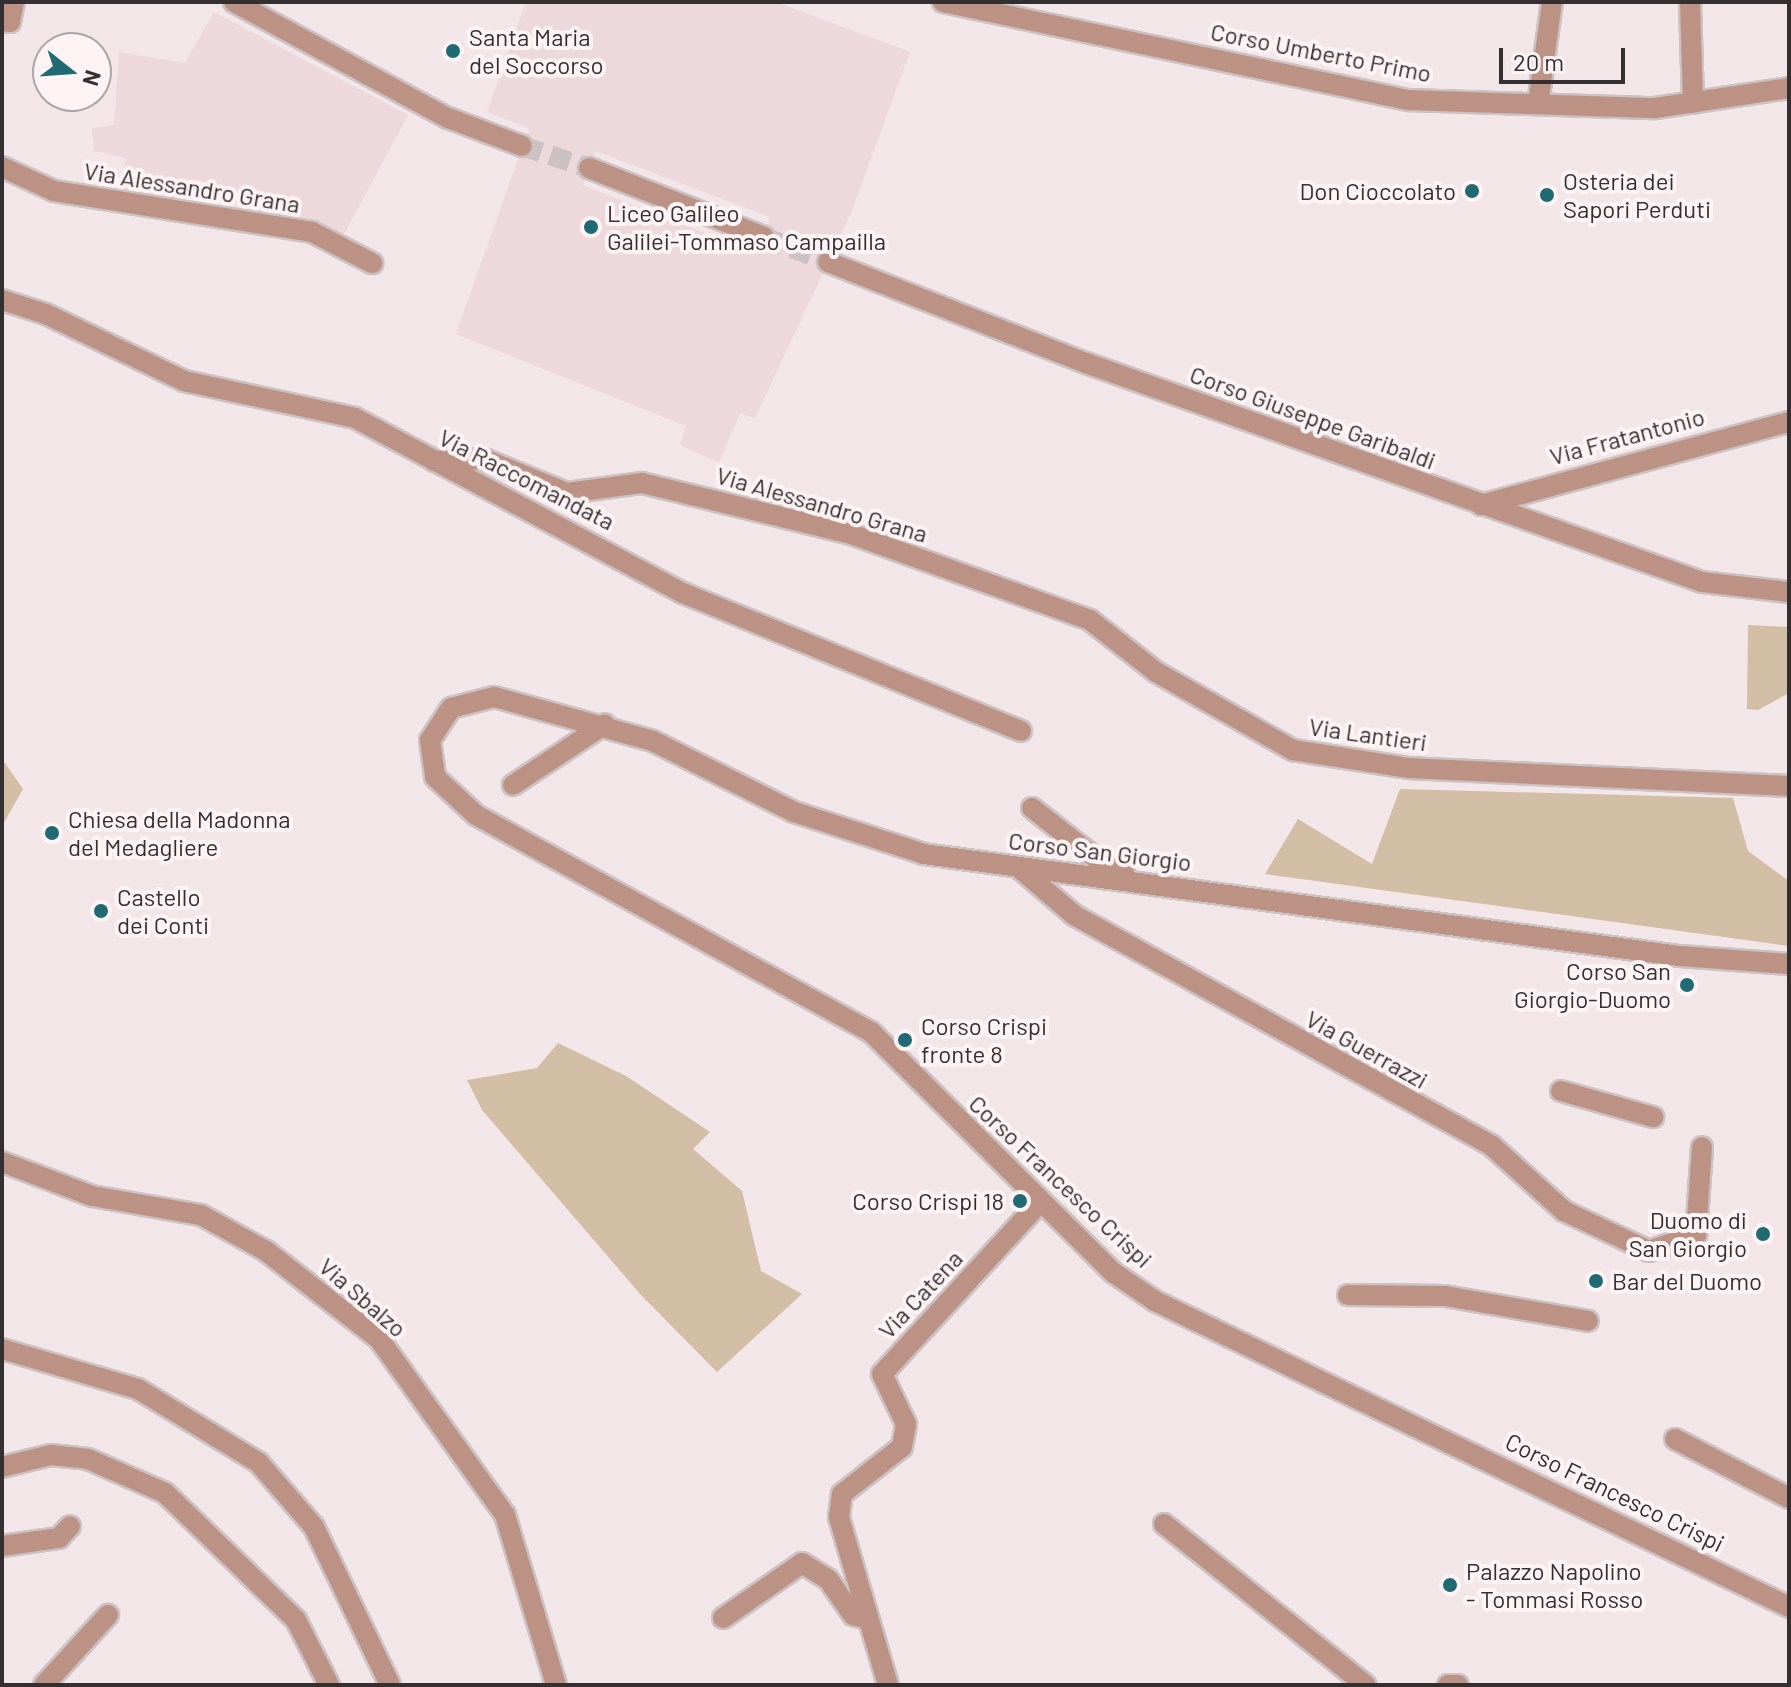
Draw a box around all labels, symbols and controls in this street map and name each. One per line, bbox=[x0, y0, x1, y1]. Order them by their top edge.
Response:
street label: Corso Umberto Primo bbox=[1208, 16, 1434, 88]
place label: Santa Maria del Soccorso bbox=[469, 23, 603, 79]
north arrow bbox=[32, 32, 112, 112]
scale bar bbox=[1503, 32, 1629, 82]
marker: Santa Maria del Soccorso bbox=[444, 42, 462, 60]
text: 20 m bbox=[1513, 47, 1564, 76]
text: N bbox=[78, 68, 108, 89]
street label: Via Alessandro Grana bbox=[82, 156, 302, 218]
place label: Osteria dei Sapori Perduti bbox=[1563, 167, 1711, 223]
place label: Don Cioccolato bbox=[1300, 177, 1456, 205]
marker: Don Cioccolato bbox=[1463, 182, 1481, 200]
marker: Osteria dei Sapori Perduti bbox=[1538, 186, 1556, 204]
place label: Liceo Galileo Galilei-Tommaso Campailla bbox=[607, 199, 886, 255]
marker: Liceo Galileo Galilei-Tommaso Campailla bbox=[582, 218, 600, 236]
street label: Corso Giuseppe Garibaldi bbox=[1186, 359, 1440, 475]
street label: Via Fratantonio bbox=[1546, 402, 1708, 470]
street label: Via Raccomandata bbox=[434, 422, 620, 536]
street label: Via Alessandro Grana bbox=[713, 460, 931, 548]
street label: Via Lantieri bbox=[1307, 711, 1429, 757]
place label: Chiesa della Madonna del Medagliere bbox=[68, 805, 291, 861]
marker: Chiesa della Madonna del Medagliere bbox=[43, 824, 61, 842]
street label: Corso San Giorgio bbox=[1007, 825, 1193, 877]
place label: Castello dei Conti bbox=[117, 883, 209, 939]
marker: Castello dei Conti bbox=[92, 902, 110, 920]
place label: Corso San Giorgio-Duomo bbox=[1514, 957, 1671, 1013]
marker: Corso San Giorgio-Duomo bbox=[1678, 976, 1696, 994]
street label: Via Guerrazzi bbox=[1301, 1004, 1433, 1094]
place label: Corso Crispi fronte 8 bbox=[921, 1012, 1047, 1068]
marker: Corso Crispi fronte 8 bbox=[896, 1031, 914, 1049]
street label: Corso Francesco Crispi bbox=[963, 1089, 1159, 1273]
place label: Corso Crispi 18 bbox=[852, 1187, 1004, 1215]
marker: Corso Crispi 18 bbox=[1011, 1192, 1029, 1210]
place label: Duomo di San Giorgio bbox=[1629, 1206, 1747, 1262]
marker: Duomo di San Giorgio bbox=[1754, 1225, 1772, 1243]
street label: Via Catena bbox=[872, 1244, 968, 1344]
street label: Via Sbalzo bbox=[314, 1251, 412, 1343]
place label: Bar del Duomo bbox=[1612, 1267, 1762, 1295]
marker: Bar del Duomo bbox=[1587, 1272, 1605, 1290]
street label: Corso Francesco Crispi bbox=[1501, 1426, 1729, 1558]
place label: Palazzo Napolino - Tommasi Rosso bbox=[1466, 1557, 1643, 1613]
marker: Palazzo Napolino - Tommasi Rosso bbox=[1441, 1576, 1459, 1594]

